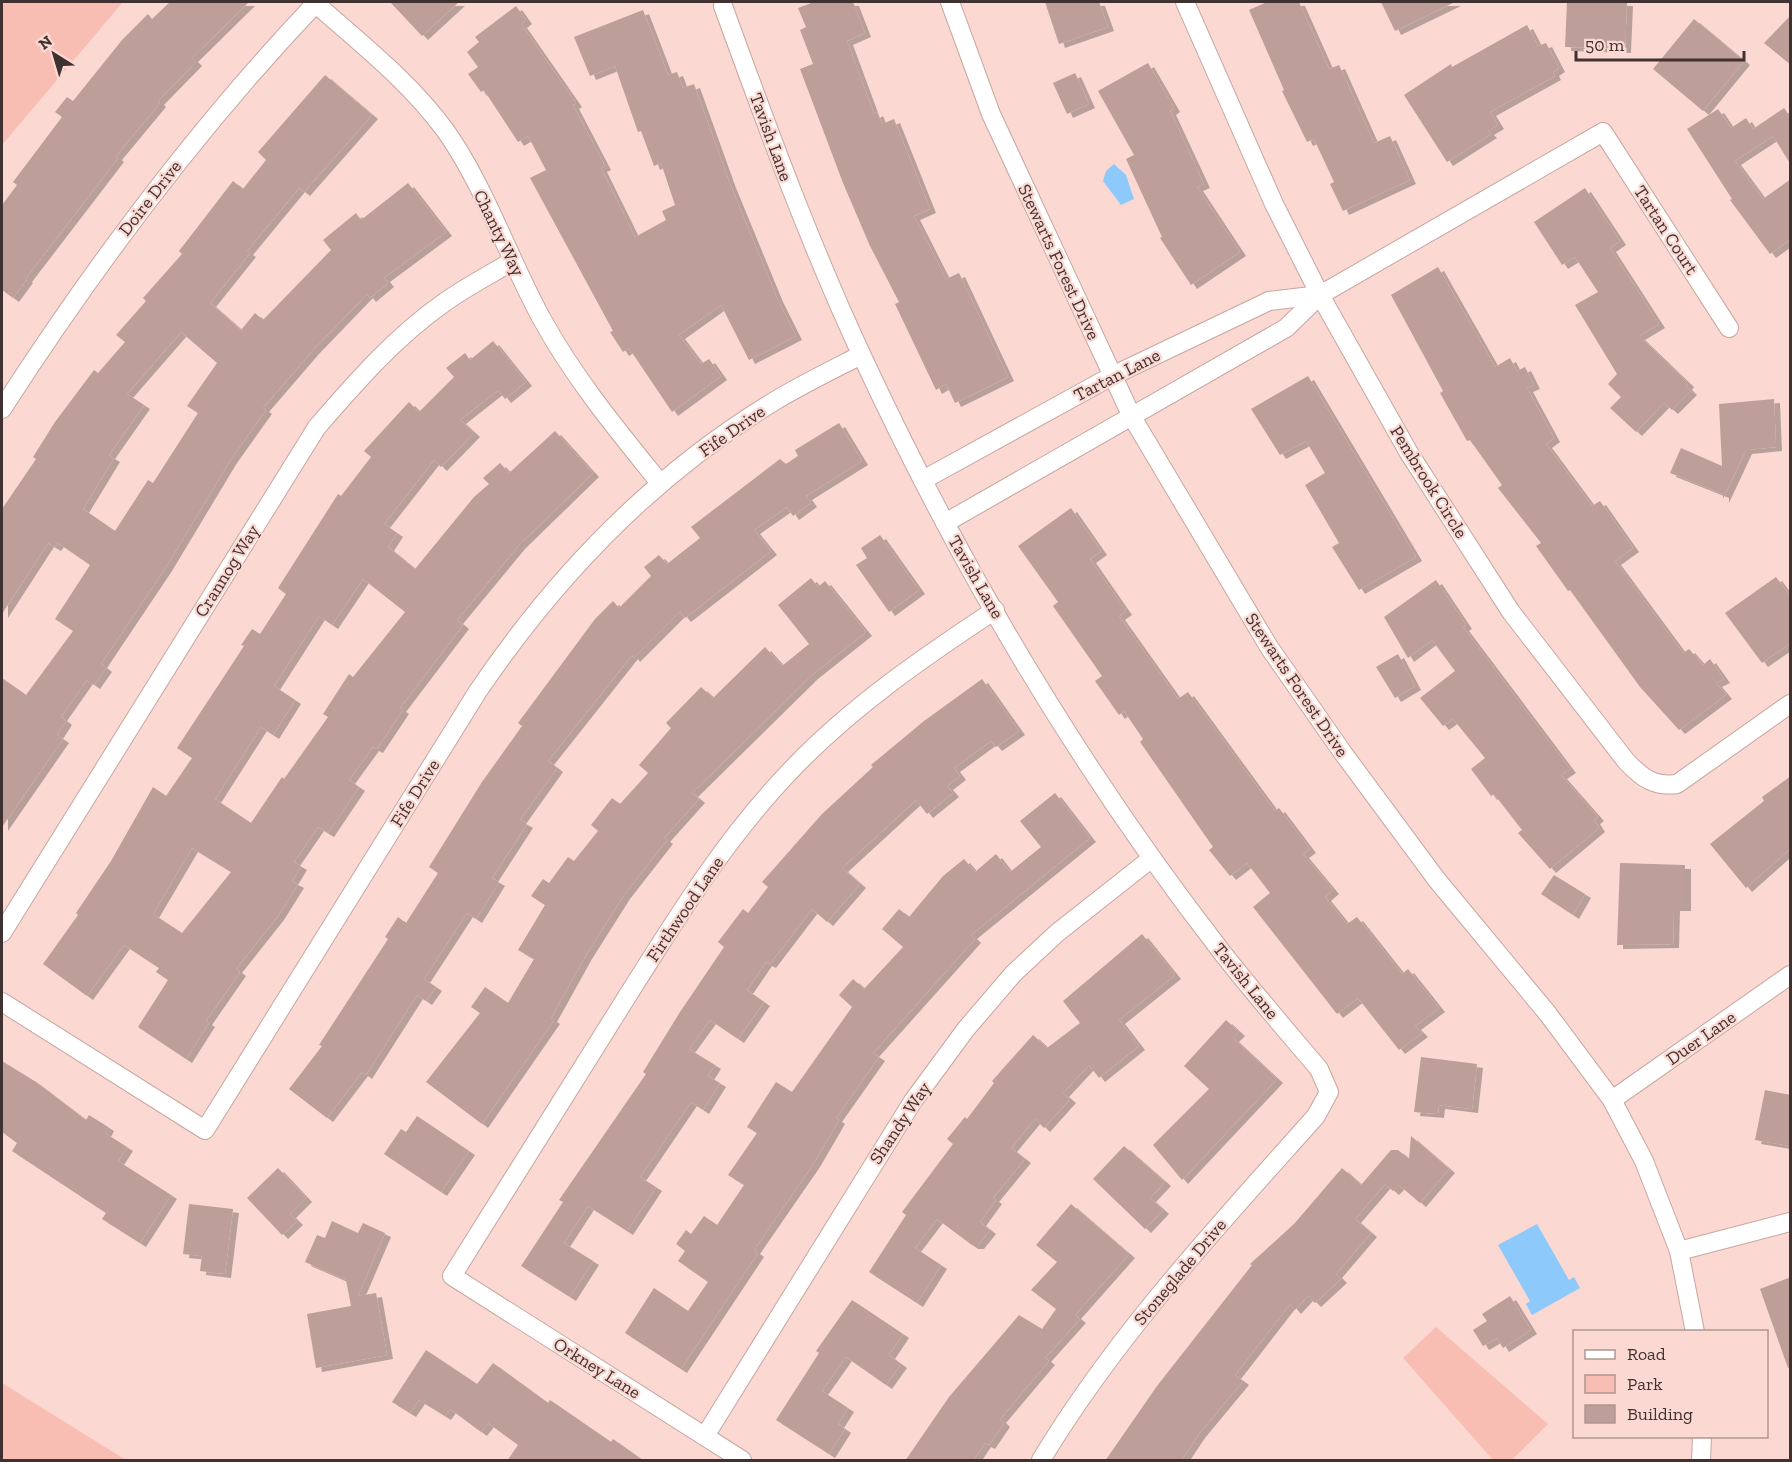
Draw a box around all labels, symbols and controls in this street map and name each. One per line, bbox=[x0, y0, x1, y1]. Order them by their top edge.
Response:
north arrow bbox=[24, 24, 84, 84]
scale bar bbox=[1576, 24, 1744, 62]
text: N bbox=[35, 31, 56, 54]
text: 50 m bbox=[1585, 34, 1625, 56]
street label: Tavish Lane bbox=[745, 90, 797, 184]
street label: Doire Drive bbox=[114, 156, 186, 240]
street label: Stewarts Forest Drive bbox=[1013, 181, 1105, 343]
street label: Tartan Court bbox=[1629, 181, 1703, 279]
street label: Chanty Way bbox=[469, 186, 530, 280]
street label: Tartan Lane bbox=[1070, 344, 1164, 406]
street label: Fife Drive bbox=[695, 400, 769, 462]
street label: Pembrook Circle bbox=[1386, 422, 1472, 542]
street label: Crannog Way bbox=[190, 520, 264, 621]
street label: Tavish Lane bbox=[943, 532, 1009, 622]
street label: Stewarts Forest Drive bbox=[1241, 609, 1353, 761]
street label: Fife Drive bbox=[386, 755, 444, 831]
street label: Firthwood Lane bbox=[642, 852, 728, 966]
street label: Tavish Lane bbox=[1208, 938, 1284, 1024]
street label: Duer Lane bbox=[1662, 1006, 1740, 1070]
street label: Shandy Way bbox=[865, 1077, 936, 1168]
street label: Stoneglade Drive bbox=[1129, 1214, 1231, 1330]
legend bbox=[1573, 1330, 1768, 1438]
street label: Orkney Lane bbox=[549, 1333, 645, 1403]
text: Road bbox=[1627, 1343, 1666, 1365]
text: Park bbox=[1627, 1373, 1663, 1395]
text: Building bbox=[1627, 1403, 1693, 1425]

